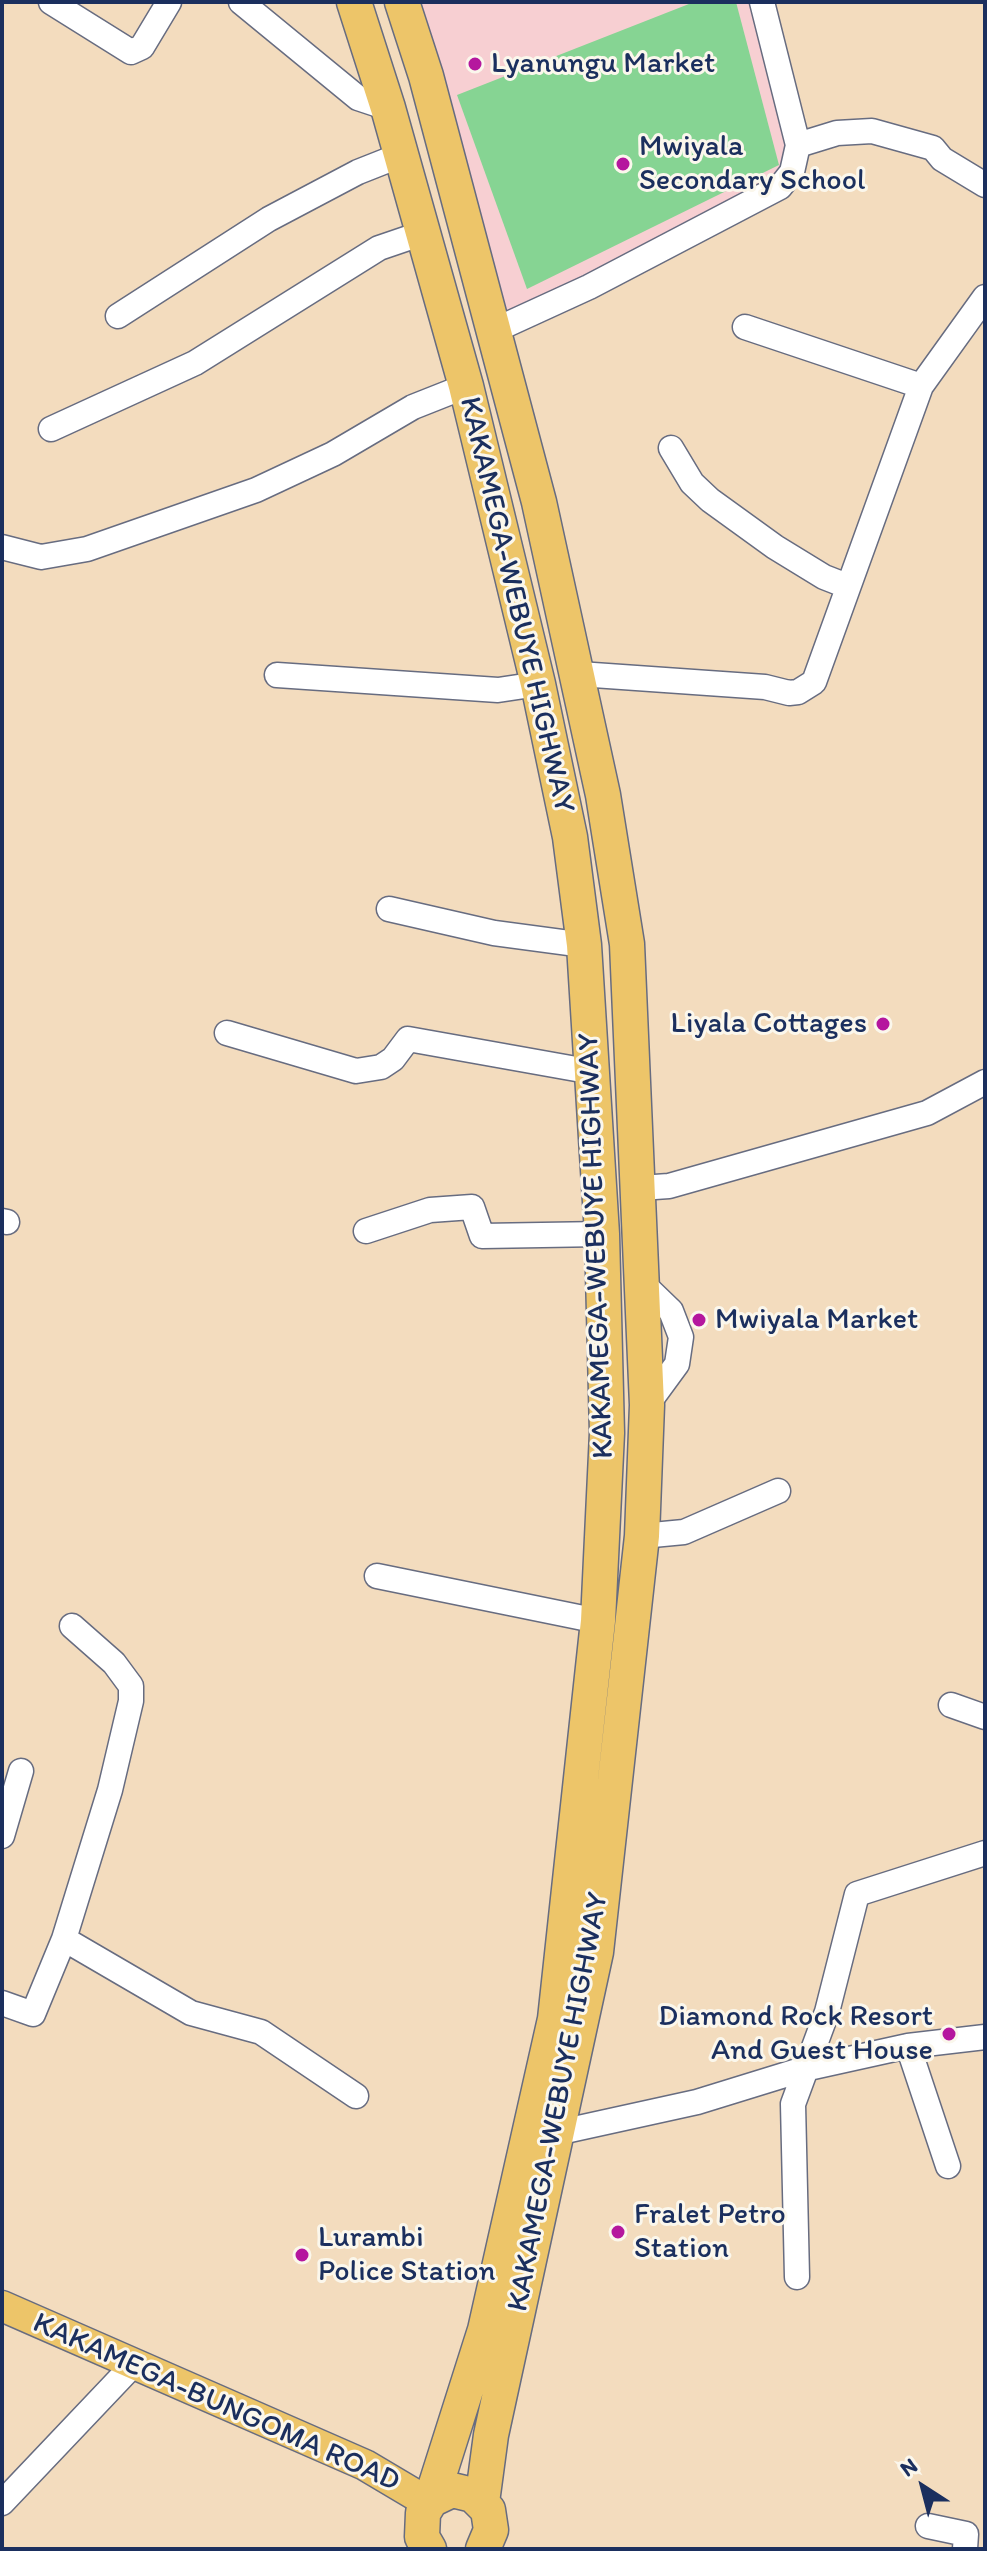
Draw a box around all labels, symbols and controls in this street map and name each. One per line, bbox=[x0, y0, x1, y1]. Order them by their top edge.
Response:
place label: Lyanungu Market bbox=[491, 46, 715, 82]
marker: Lyanungu Market bbox=[466, 55, 484, 73]
place label: Mwiyala Secondary School bbox=[639, 129, 865, 200]
marker: Mwiyala Secondary School bbox=[614, 155, 632, 173]
street label: KAKAMEGA-WEBUYE HIGHWAY bbox=[451, 393, 581, 817]
place label: Liyala Cottages bbox=[671, 1006, 867, 1042]
marker: Liyala Cottages bbox=[874, 1015, 892, 1033]
street label: KAKAMEGA-WEBUYE HIGHWAY bbox=[572, 1033, 622, 1459]
place label: Mwiyala Market bbox=[715, 1302, 918, 1338]
marker: Mwiyala Market bbox=[690, 1311, 708, 1329]
street label: KAKAMEGA-WEBUYE HIGHWAY bbox=[501, 1890, 617, 2314]
place label: Diamond Rock Resort And Guest House bbox=[658, 1999, 933, 2070]
marker: Diamond Rock Resort And Guest House bbox=[940, 2025, 958, 2043]
place label: Fralet Petro Station bbox=[634, 2197, 786, 2268]
place label: Lurambi Police Station bbox=[318, 2220, 496, 2290]
marker: Fralet Petro Station bbox=[609, 2223, 627, 2241]
marker: Lurambi Police Station bbox=[293, 2246, 311, 2264]
street label: KAKAMEGA-BUNGOMA ROAD bbox=[27, 2306, 405, 2500]
north arrow bbox=[883, 2447, 963, 2527]
text: N bbox=[895, 2452, 923, 2482]

